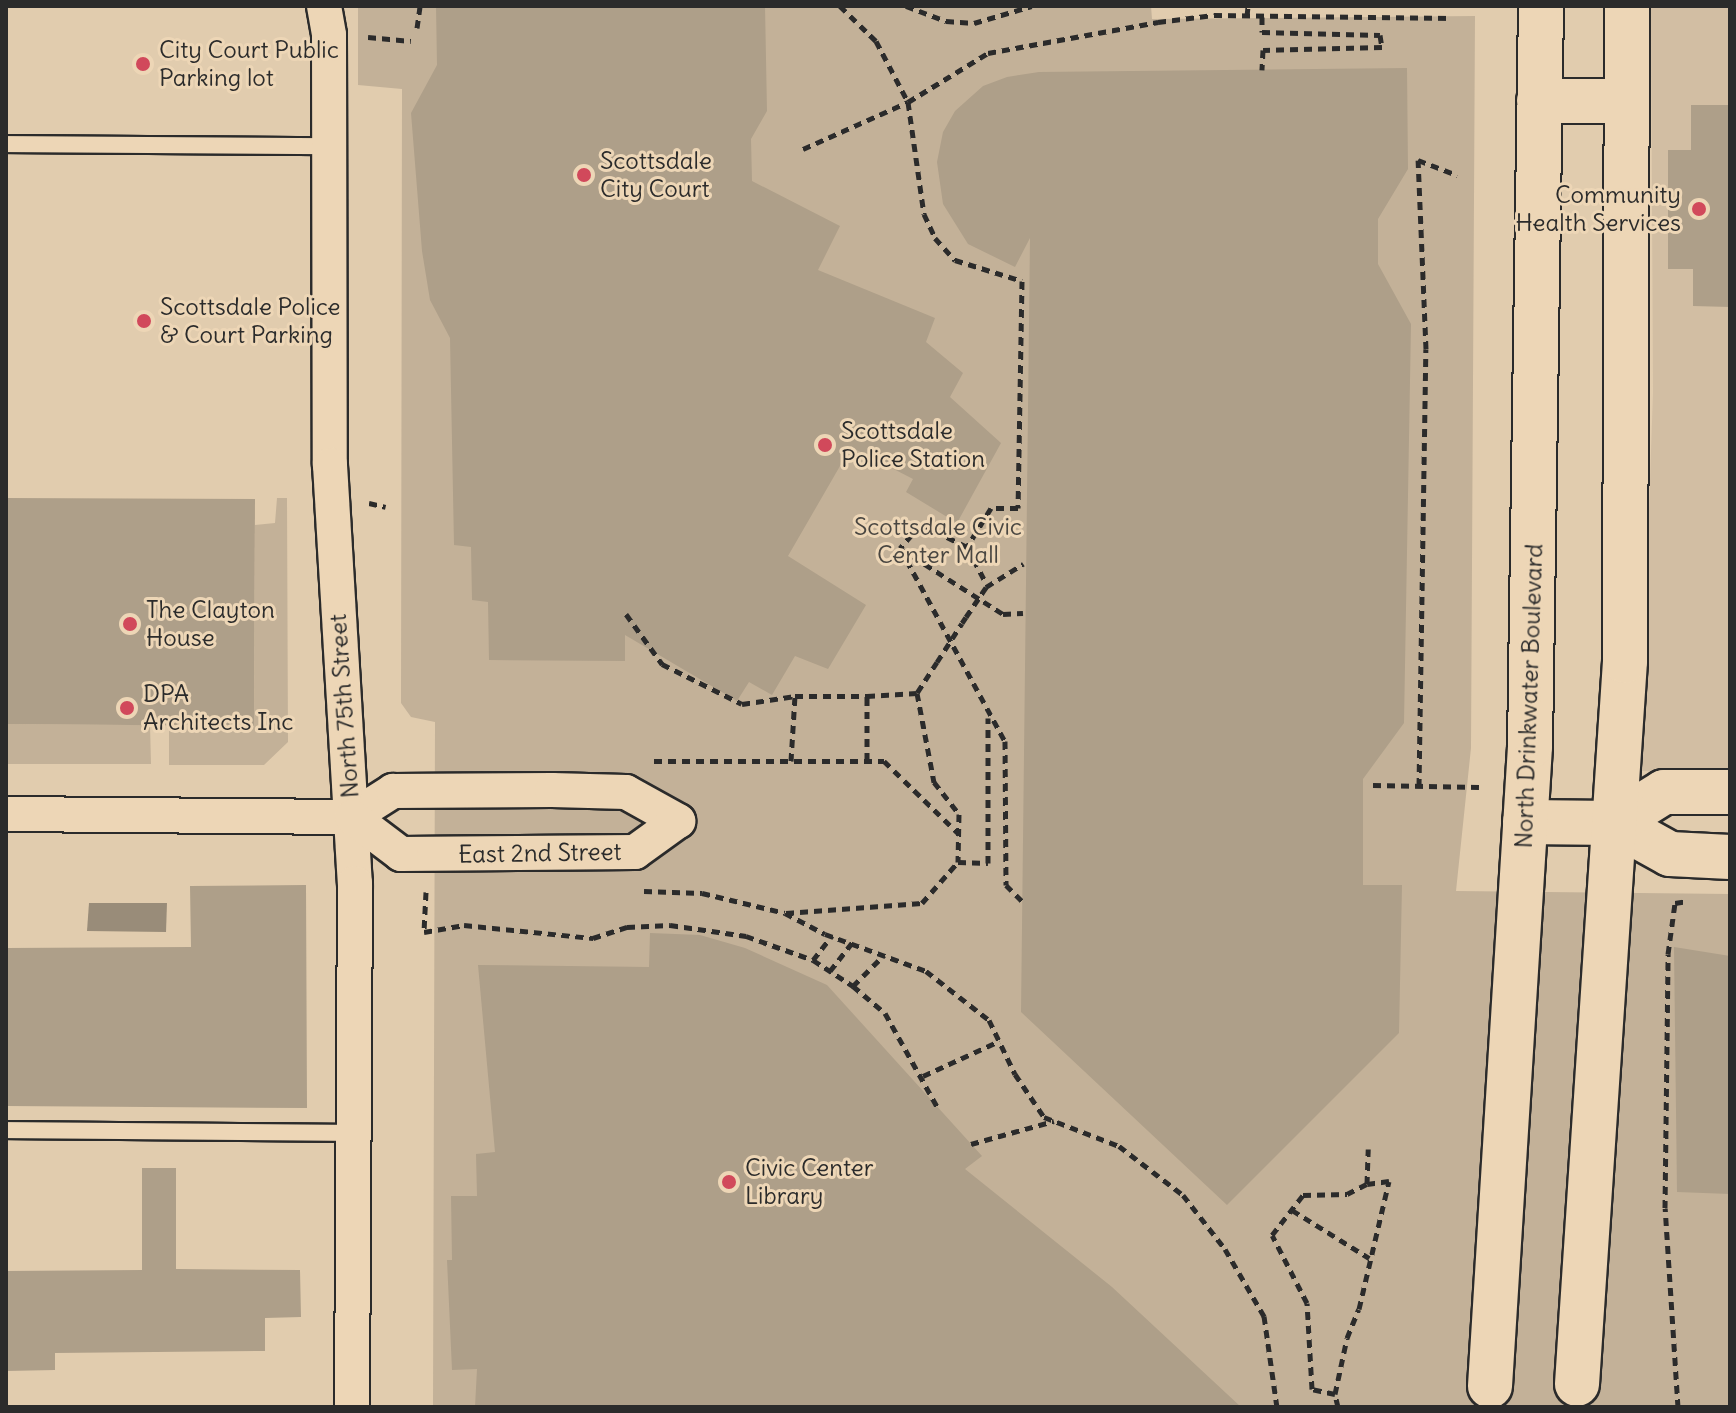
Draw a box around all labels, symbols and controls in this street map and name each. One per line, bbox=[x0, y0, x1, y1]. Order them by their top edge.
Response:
place label: City Court Public Parking lot bbox=[159, 36, 339, 92]
marker: City Court Public Parking lot bbox=[134, 55, 152, 73]
place label: Scottsdale City Court bbox=[600, 147, 712, 203]
marker: Scottsdale City Court bbox=[575, 166, 593, 184]
place label: Community Health Services bbox=[1516, 181, 1681, 237]
marker: Community Health Services bbox=[1688, 198, 1710, 220]
place label: Scottsdale Police & Court Parking bbox=[160, 293, 340, 349]
marker: Scottsdale Police & Court Parking bbox=[135, 312, 153, 330]
place label: Scottsdale Police Station bbox=[841, 417, 985, 473]
marker: Scottsdale Police Station bbox=[816, 436, 834, 454]
park label: Scottsdale Civic Center Mall bbox=[854, 513, 1022, 569]
street label: North Drinkwater Boulevard bbox=[1509, 543, 1549, 849]
place label: The Clayton House bbox=[146, 596, 275, 652]
street label: North 75th Street bbox=[323, 613, 365, 799]
marker: The Clayton House bbox=[121, 615, 139, 633]
place label: DPA Architects Inc bbox=[143, 680, 294, 736]
marker: DPA Architects Inc bbox=[118, 699, 136, 717]
street label: East 2nd Street bbox=[458, 837, 622, 869]
place label: Civic Center Library bbox=[745, 1154, 873, 1210]
marker: Civic Center Library bbox=[720, 1173, 738, 1191]

